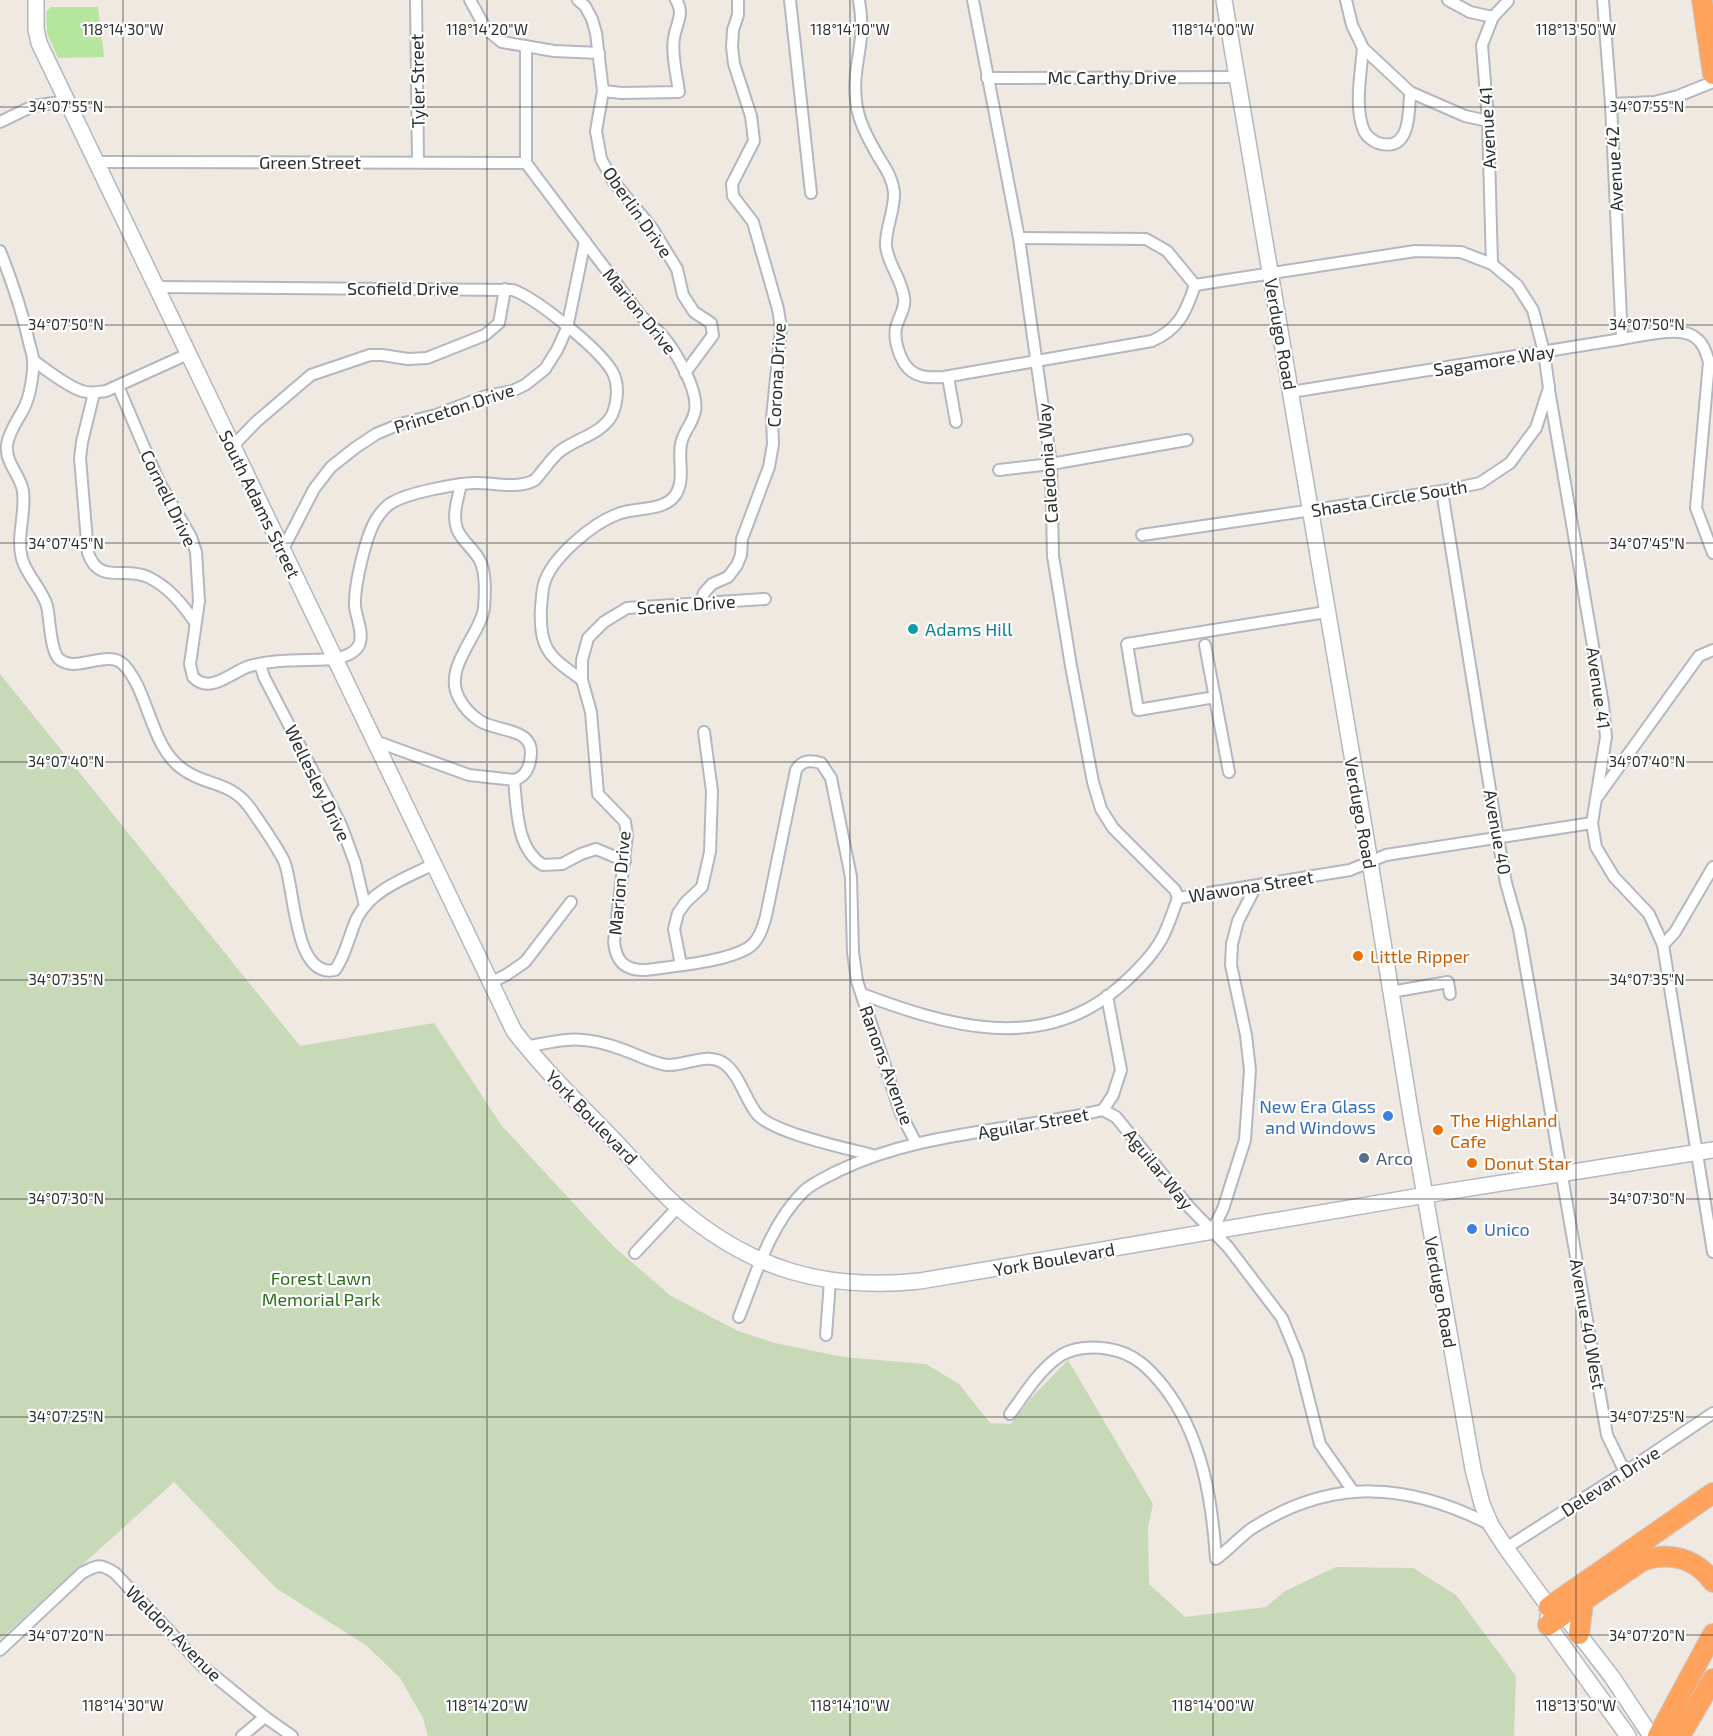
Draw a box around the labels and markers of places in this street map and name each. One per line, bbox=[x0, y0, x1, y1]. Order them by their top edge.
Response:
place label: Adams Hill bbox=[925, 618, 1013, 640]
marker: Adams Hill bbox=[906, 622, 920, 636]
place label: Little Ripper bbox=[1370, 945, 1470, 967]
marker: Little Ripper bbox=[1351, 949, 1365, 963]
place label: New Era Glass and Windows bbox=[1259, 1095, 1376, 1138]
marker: New Era Glass and Windows bbox=[1381, 1109, 1395, 1123]
place label: The Highland Cafe bbox=[1450, 1109, 1558, 1152]
marker: The Highland Cafe bbox=[1431, 1123, 1445, 1137]
place label: Arco bbox=[1376, 1147, 1413, 1169]
marker: Arco bbox=[1357, 1151, 1371, 1165]
place label: Donut Star bbox=[1484, 1152, 1572, 1174]
marker: Donut Star bbox=[1465, 1156, 1479, 1170]
place label: Unico bbox=[1484, 1218, 1530, 1240]
marker: Unico bbox=[1465, 1222, 1479, 1236]

